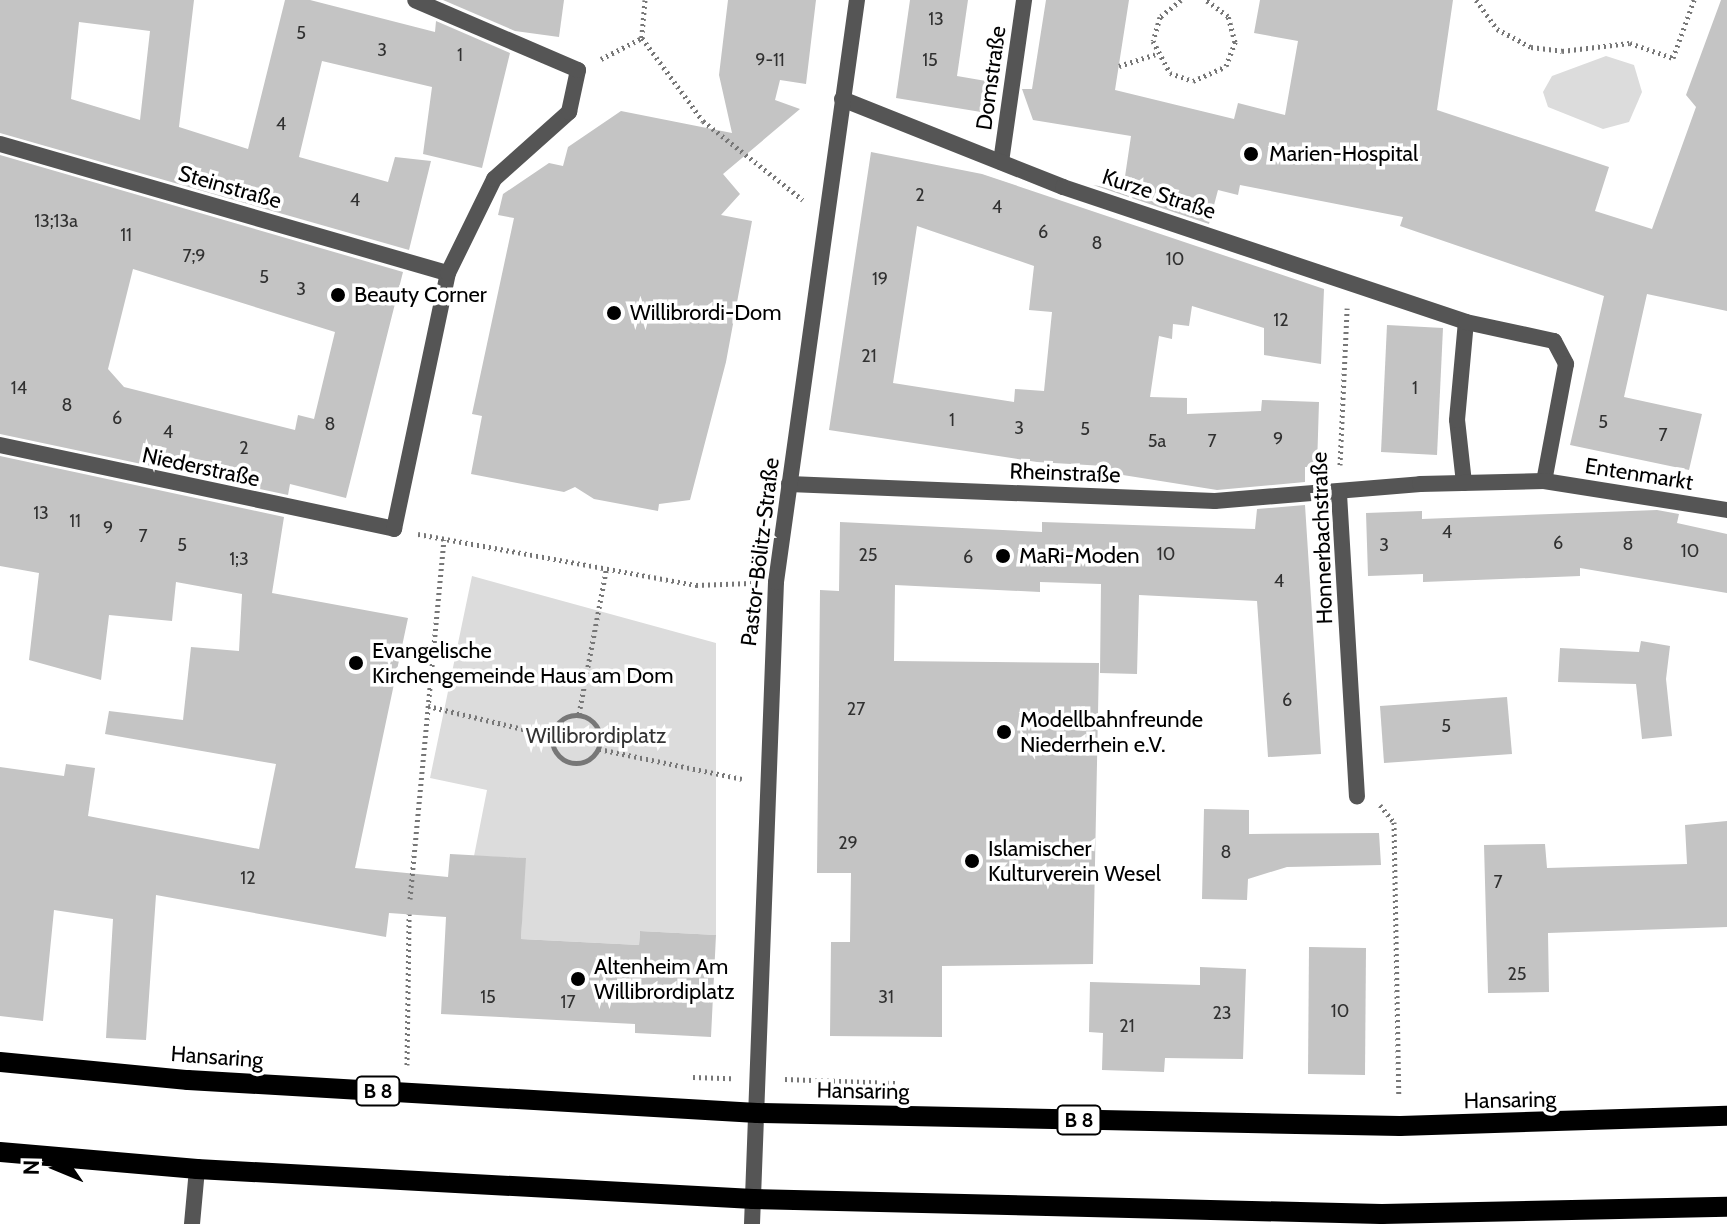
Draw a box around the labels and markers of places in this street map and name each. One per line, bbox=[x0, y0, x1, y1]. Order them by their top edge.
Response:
place label: Marien-Hospital bbox=[1269, 141, 1418, 167]
marker: Marien-Hospital bbox=[1240, 143, 1262, 165]
place label: Beauty Corner bbox=[354, 282, 487, 308]
marker: Beauty Corner bbox=[329, 286, 347, 304]
place label: Willibrordi-Dom bbox=[630, 300, 782, 326]
marker: Willibrordi-Dom bbox=[605, 304, 623, 322]
place label: MaRi-Moden bbox=[1019, 543, 1140, 569]
marker: MaRi-Moden bbox=[994, 547, 1012, 565]
place label: Evangelische Kirchengemeinde Haus am Dom bbox=[372, 637, 673, 688]
marker: Evangelische Kirchengemeinde Haus am Dom bbox=[347, 654, 365, 672]
place label: Modellbahnfreunde Niederrhein e.V. bbox=[1020, 706, 1203, 758]
marker: Modellbahnfreunde Niederrhein e.V. bbox=[995, 723, 1013, 741]
place label: Islamischer Kulturverein Wesel bbox=[988, 835, 1161, 886]
marker: Islamischer Kulturverein Wesel bbox=[963, 852, 981, 870]
place label: Altenheim Am Willibrordiplatz bbox=[594, 953, 734, 1004]
marker: Altenheim Am Willibrordiplatz bbox=[569, 970, 587, 988]

